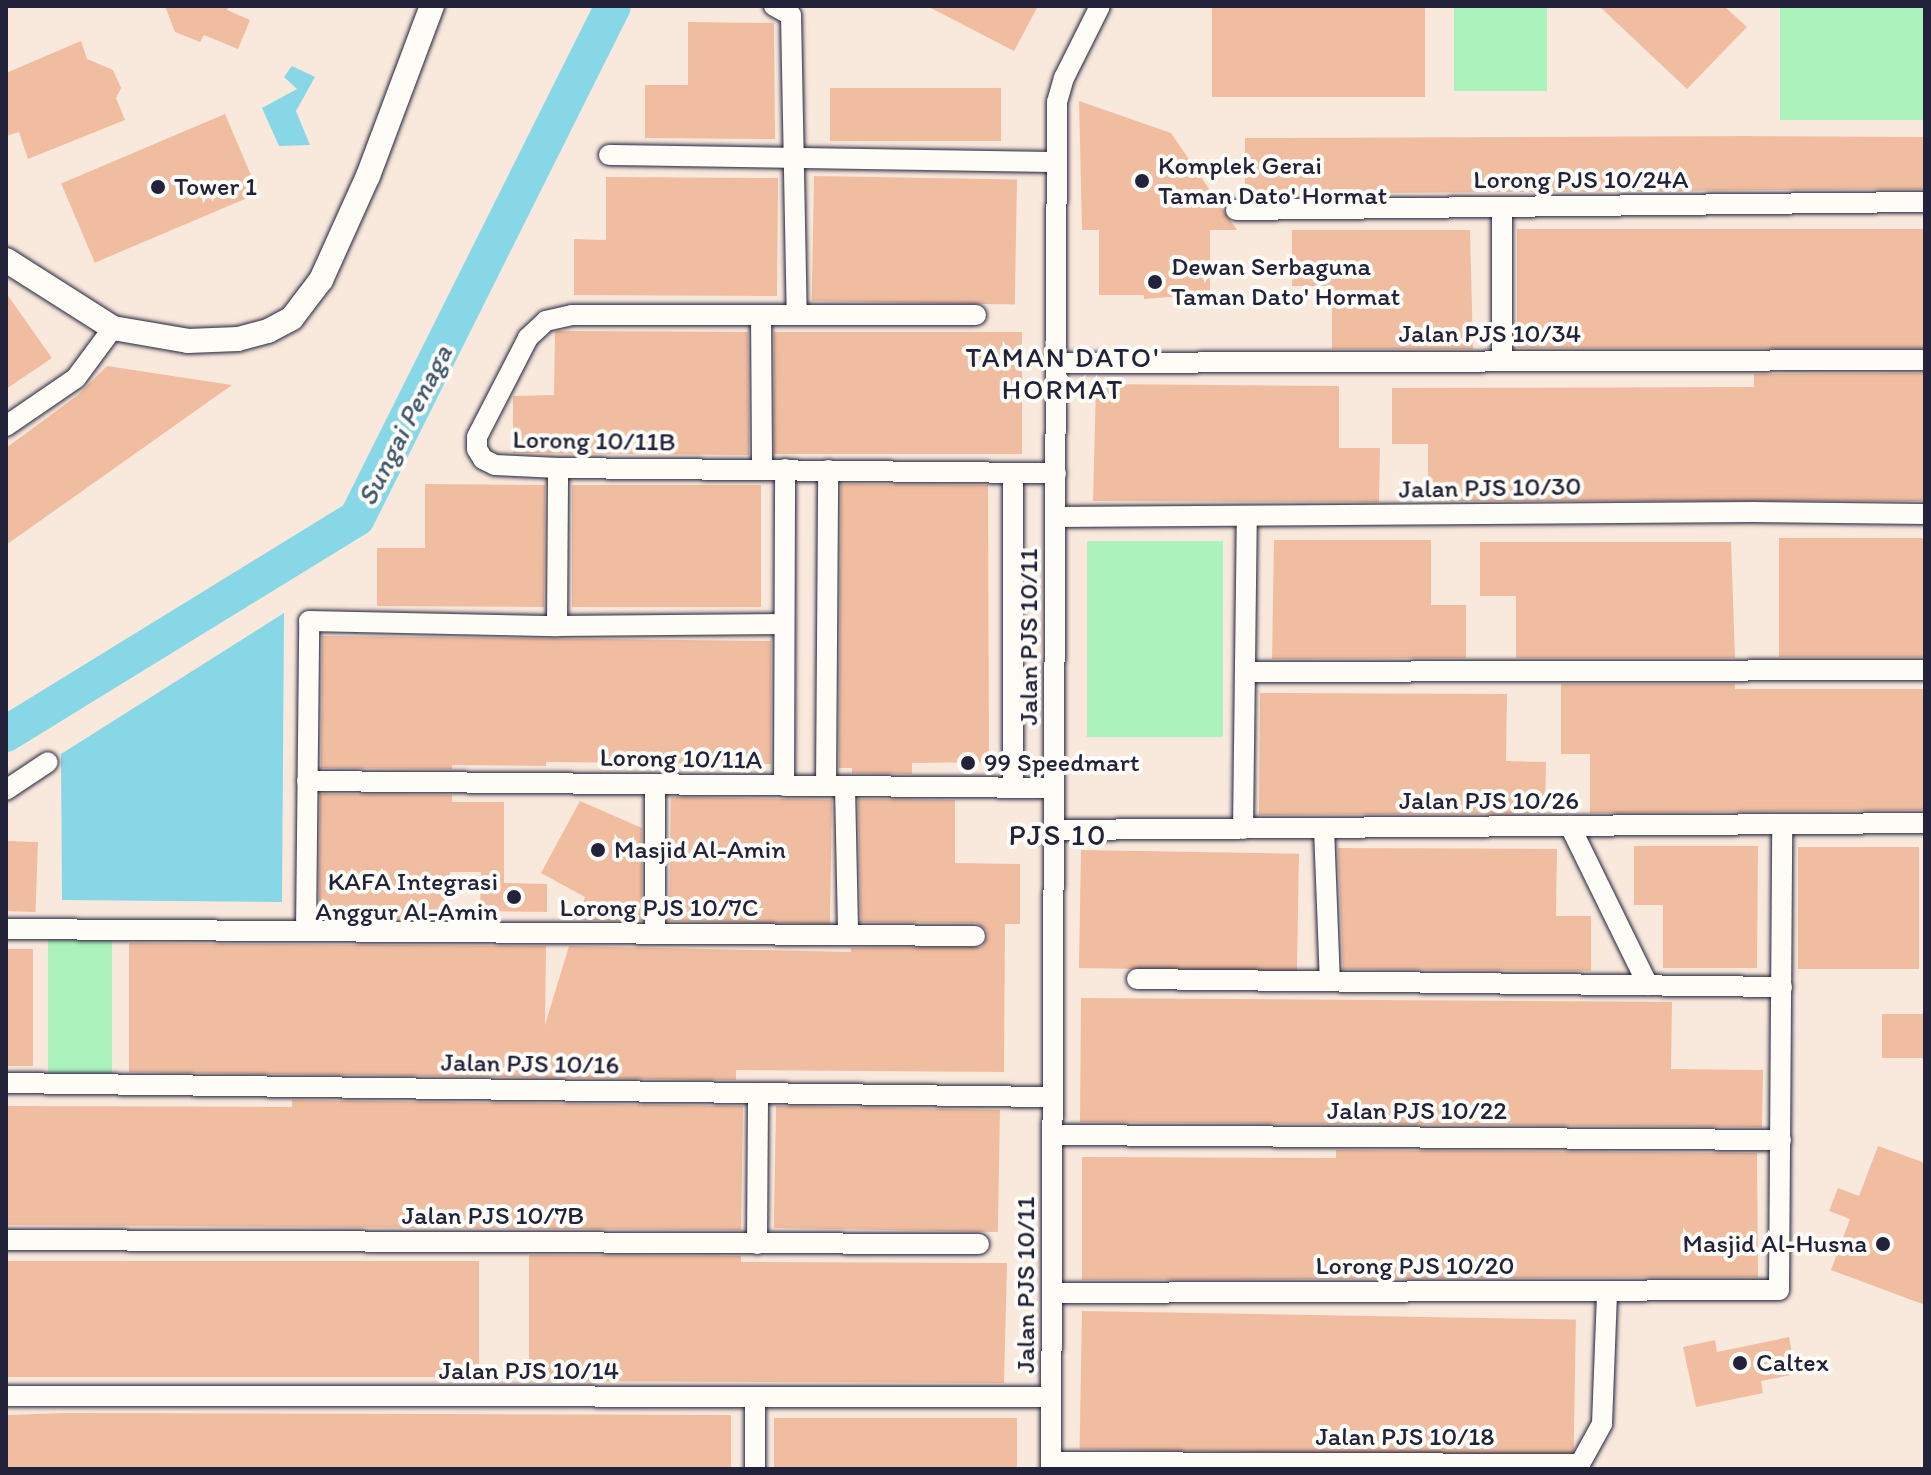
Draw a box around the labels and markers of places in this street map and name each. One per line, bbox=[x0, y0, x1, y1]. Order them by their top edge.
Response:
place label: Komplek Gerai Taman Dato' Hormat bbox=[1158, 150, 1387, 212]
place label: Tower 1 bbox=[174, 171, 257, 203]
marker: Komplek Gerai Taman Dato' Hormat bbox=[1133, 172, 1151, 190]
marker: Tower 1 bbox=[149, 178, 167, 196]
place label: Dewan Serbaguna Taman Dato' Hormat bbox=[1171, 251, 1400, 312]
marker: Dewan Serbaguna Taman Dato' Hormat bbox=[1146, 273, 1164, 291]
place label: 99 Speedmart bbox=[984, 747, 1140, 779]
marker: 99 Speedmart bbox=[959, 754, 977, 772]
place label: Masjid Al-Amin bbox=[614, 834, 786, 866]
marker: Masjid Al-Amin bbox=[589, 841, 607, 859]
place label: KAFA Integrasi Anggur Al-Amin bbox=[316, 866, 498, 928]
marker: KAFA Integrasi Anggur Al-Amin bbox=[505, 888, 523, 906]
place label: Masjid Al-Husna bbox=[1682, 1228, 1867, 1260]
marker: Masjid Al-Husna bbox=[1874, 1235, 1892, 1253]
place label: Caltex bbox=[1756, 1347, 1829, 1379]
marker: Caltex bbox=[1731, 1354, 1749, 1372]

